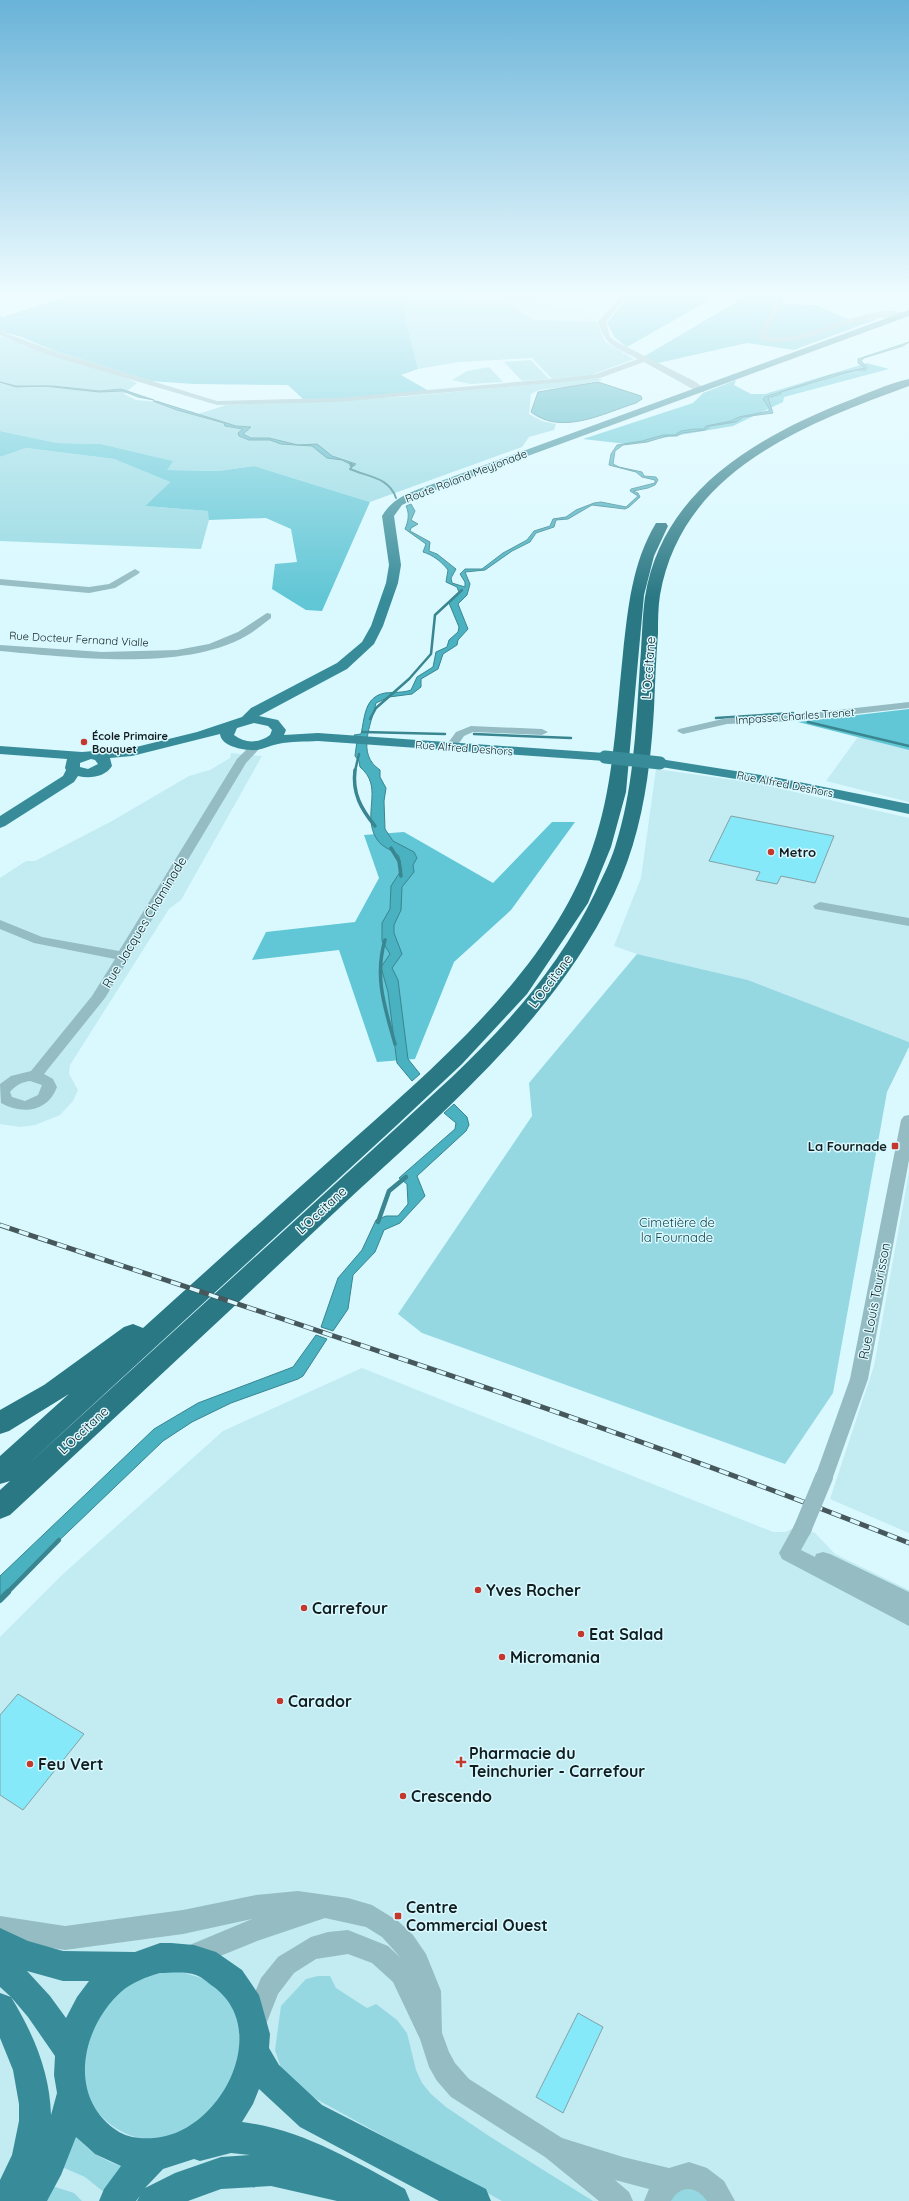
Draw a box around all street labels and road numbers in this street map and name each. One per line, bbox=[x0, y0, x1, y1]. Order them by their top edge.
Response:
street label: Route Roland Meyjonade bbox=[403, 446, 529, 506]
street label: Rue Docteur Fernand Vialle bbox=[9, 628, 149, 650]
street label: L'Occitane bbox=[638, 636, 658, 700]
street label: Impasse Charles Trenet bbox=[735, 705, 855, 727]
street label: Rue Alfred Deshors bbox=[415, 738, 513, 758]
street label: Rue Alfred Deshors bbox=[736, 768, 834, 800]
street label: Rue Jacques Chaminade bbox=[98, 854, 190, 990]
street label: L'Occitane bbox=[525, 951, 575, 1011]
street label: L'Occitane bbox=[293, 1183, 349, 1237]
street label: Rue Louis Taurisson bbox=[855, 1241, 893, 1361]
street label: L'Occitane bbox=[55, 1403, 111, 1457]

